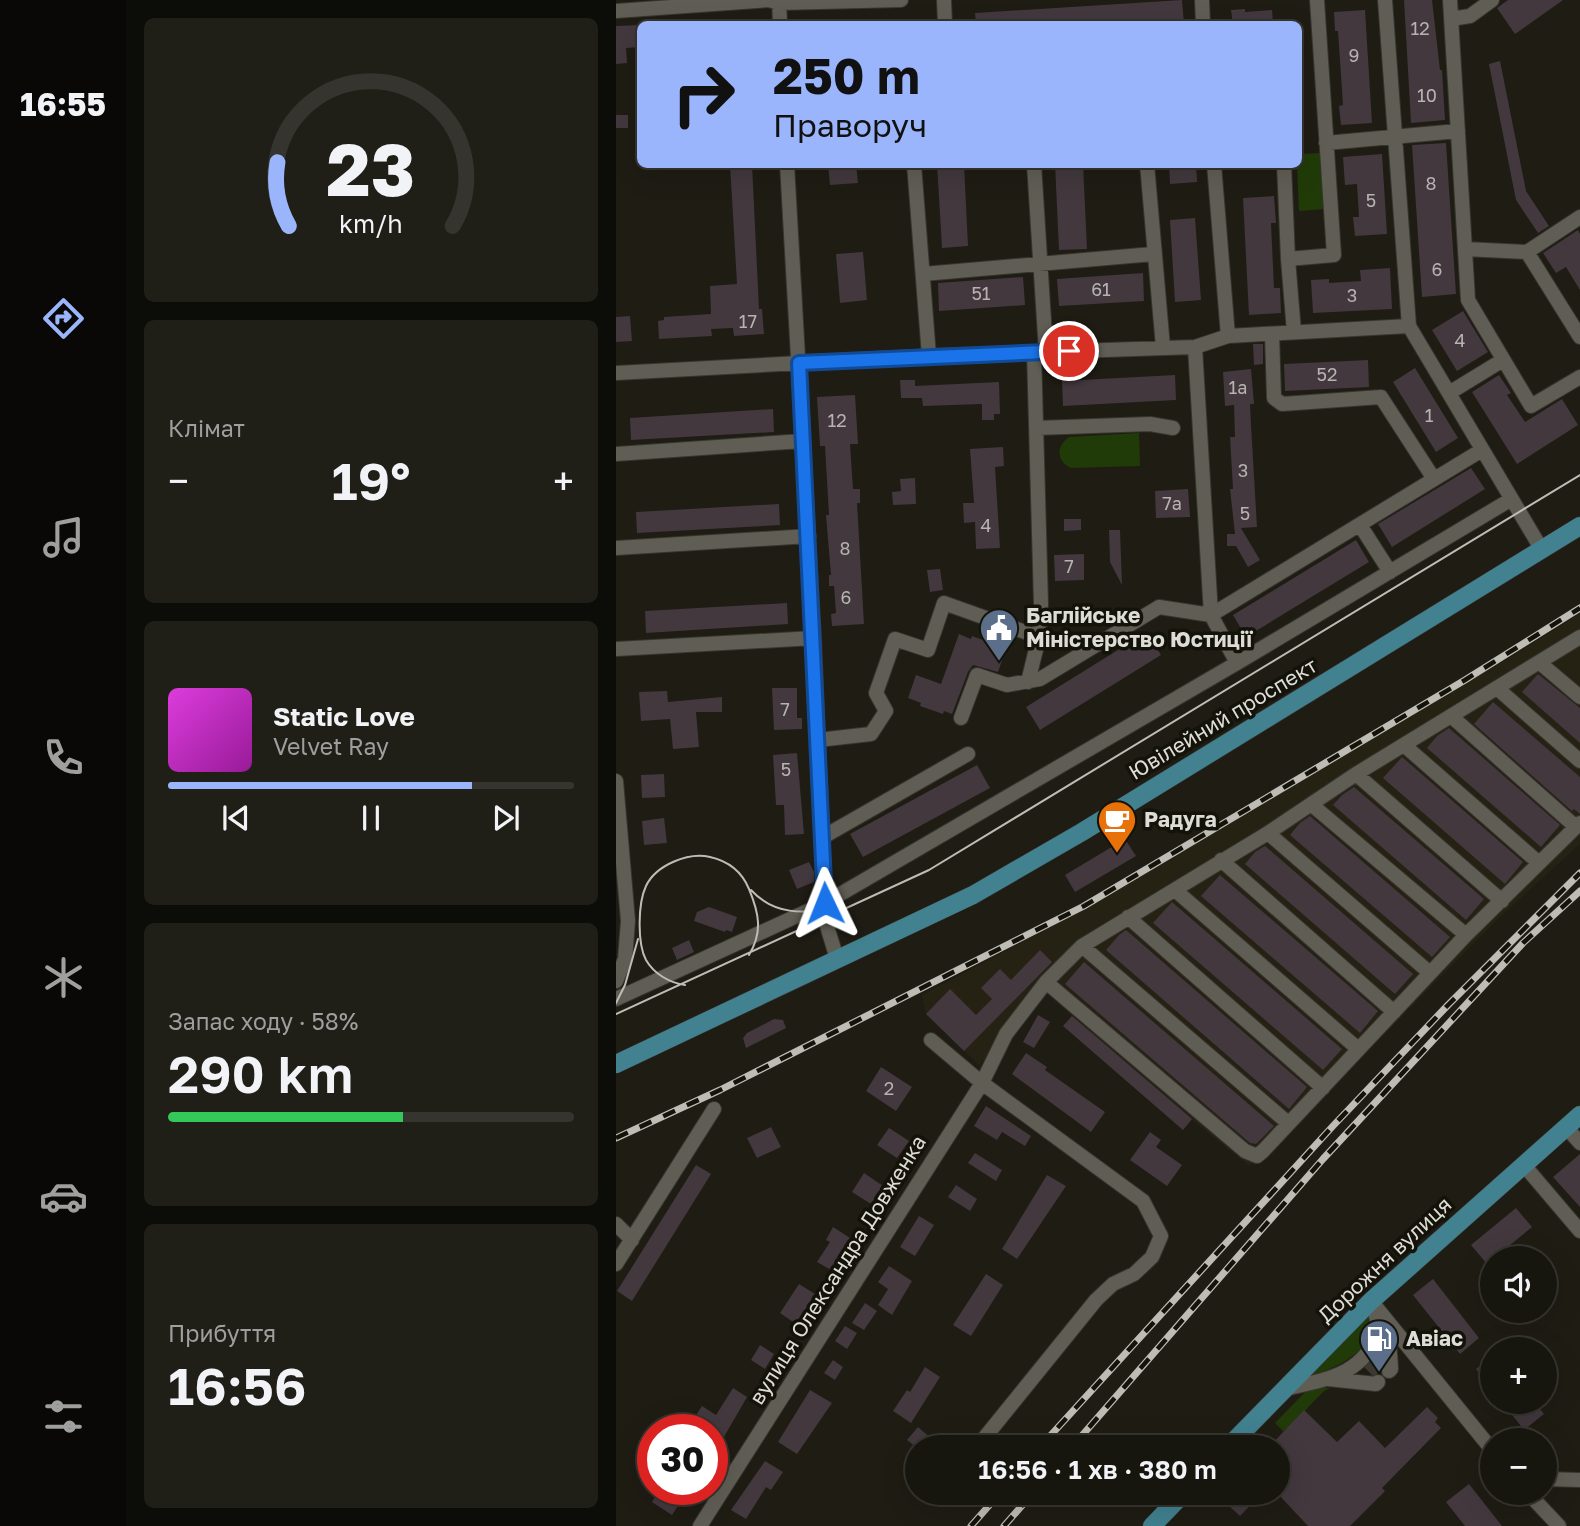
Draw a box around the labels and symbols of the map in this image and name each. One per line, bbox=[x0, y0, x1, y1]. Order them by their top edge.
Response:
house number: 12 bbox=[1410, 17, 1430, 39]
house number: 9 bbox=[1349, 44, 1359, 66]
house number: 10 bbox=[1417, 84, 1437, 106]
house number: 8 bbox=[1426, 172, 1436, 194]
house number: 5 bbox=[1366, 189, 1376, 211]
house number: 6 bbox=[1432, 258, 1442, 280]
house number: 61 bbox=[1091, 278, 1111, 300]
house number: 51 bbox=[971, 282, 991, 304]
house number: 3 bbox=[1347, 284, 1357, 306]
house number: 17 bbox=[739, 310, 757, 332]
pin bbox=[1039, 321, 1099, 381]
house number: 4 bbox=[1455, 329, 1466, 351]
house number: 52 bbox=[1317, 363, 1337, 385]
house number: 1а bbox=[1229, 376, 1247, 398]
house number: 1 bbox=[1425, 404, 1434, 426]
house number: 12 bbox=[827, 409, 847, 431]
house number: 3 bbox=[1238, 459, 1248, 481]
house number: 7а bbox=[1162, 492, 1182, 514]
house number: 5 bbox=[1240, 502, 1250, 524]
house number: 4 bbox=[981, 514, 992, 536]
house number: 8 bbox=[840, 537, 850, 559]
house number: 7 bbox=[1064, 555, 1074, 577]
house number: 6 bbox=[841, 586, 851, 608]
place label: Баглійське Міністерство Юстиції bbox=[1026, 602, 1253, 652]
public building icon: Баглійське Міністерство Юстиції bbox=[978, 607, 1020, 662]
street label: Ювілейний проспект bbox=[1124, 652, 1321, 785]
house number: 7 bbox=[780, 698, 790, 720]
house number: 5 bbox=[781, 758, 791, 780]
cafe icon: Радуга bbox=[1096, 799, 1138, 854]
place label: Радуга bbox=[1144, 806, 1217, 832]
position arrow bbox=[788, 866, 862, 940]
house number: 2 bbox=[884, 1077, 894, 1099]
street label: вулиця Олександра Довженка bbox=[743, 1130, 931, 1409]
street label: Дорожня вулиця bbox=[1312, 1191, 1456, 1328]
fuel station icon: Авіас bbox=[1358, 1318, 1400, 1373]
place label: Авіас bbox=[1406, 1325, 1463, 1351]
speed limit sign: 30 bbox=[637, 1414, 728, 1505]

